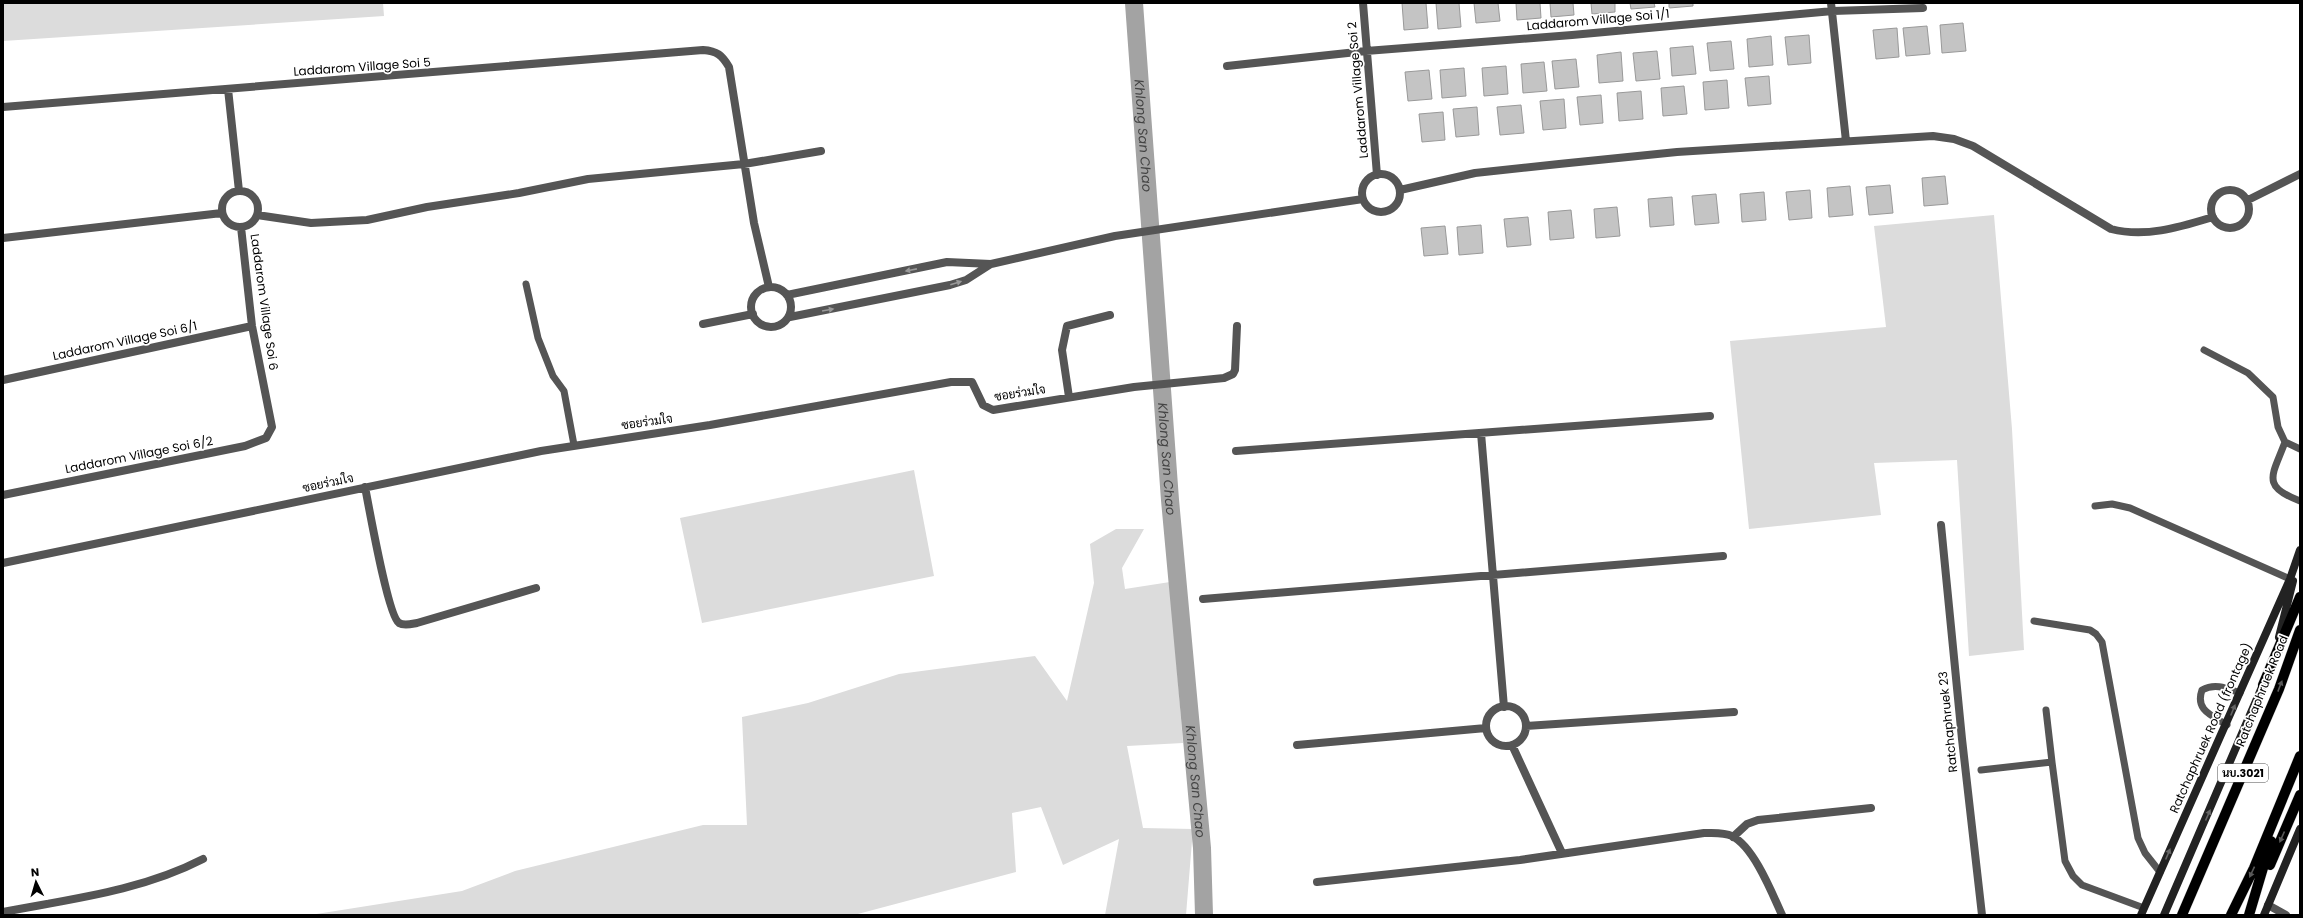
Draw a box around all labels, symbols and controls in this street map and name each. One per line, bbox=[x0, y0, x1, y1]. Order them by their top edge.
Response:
street label: Laddarom Village Soi 1/1 bbox=[1526, 5, 1670, 34]
street label: Laddarom Village Soi 2 bbox=[1343, 21, 1372, 159]
street label: Laddarom Village Soi 5 bbox=[293, 53, 431, 80]
water label: Khlong San Chao bbox=[1130, 79, 1157, 193]
street label: Laddarom Village Soi 6 bbox=[246, 233, 282, 371]
one-way arrow bbox=[904, 267, 917, 273]
one-way arrow bbox=[950, 280, 962, 286]
one-way arrow bbox=[822, 306, 835, 312]
street label: Laddarom Village Soi 6/1 bbox=[51, 317, 199, 364]
street label: ซอยร่วมใจ bbox=[993, 380, 1047, 405]
water label: Khlong San Chao bbox=[1153, 402, 1180, 516]
street label: ซอยร่วมใจ bbox=[620, 409, 674, 434]
street label: Laddarom Village Soi 6/2 bbox=[64, 432, 214, 477]
street label: ซอยร่วมใจ bbox=[301, 469, 355, 496]
street label: Ratchaphruek Road bbox=[2231, 633, 2292, 749]
street label: Ratchaphruek Road (frontage) bbox=[2165, 640, 2256, 816]
street label: Ratchaphruek 23 bbox=[1934, 671, 1961, 773]
one-way arrow bbox=[2277, 680, 2283, 692]
one-way arrow bbox=[2230, 703, 2236, 715]
water label: Khlong San Chao bbox=[1181, 725, 1210, 839]
road number: นบ.3021 bbox=[2218, 764, 2268, 782]
one-way arrow bbox=[2205, 808, 2211, 820]
one-way arrow bbox=[2279, 831, 2285, 843]
one-way arrow bbox=[2166, 847, 2172, 859]
north arrow bbox=[16, 862, 56, 902]
text: N bbox=[30, 864, 40, 880]
one-way arrow bbox=[2249, 866, 2255, 877]

